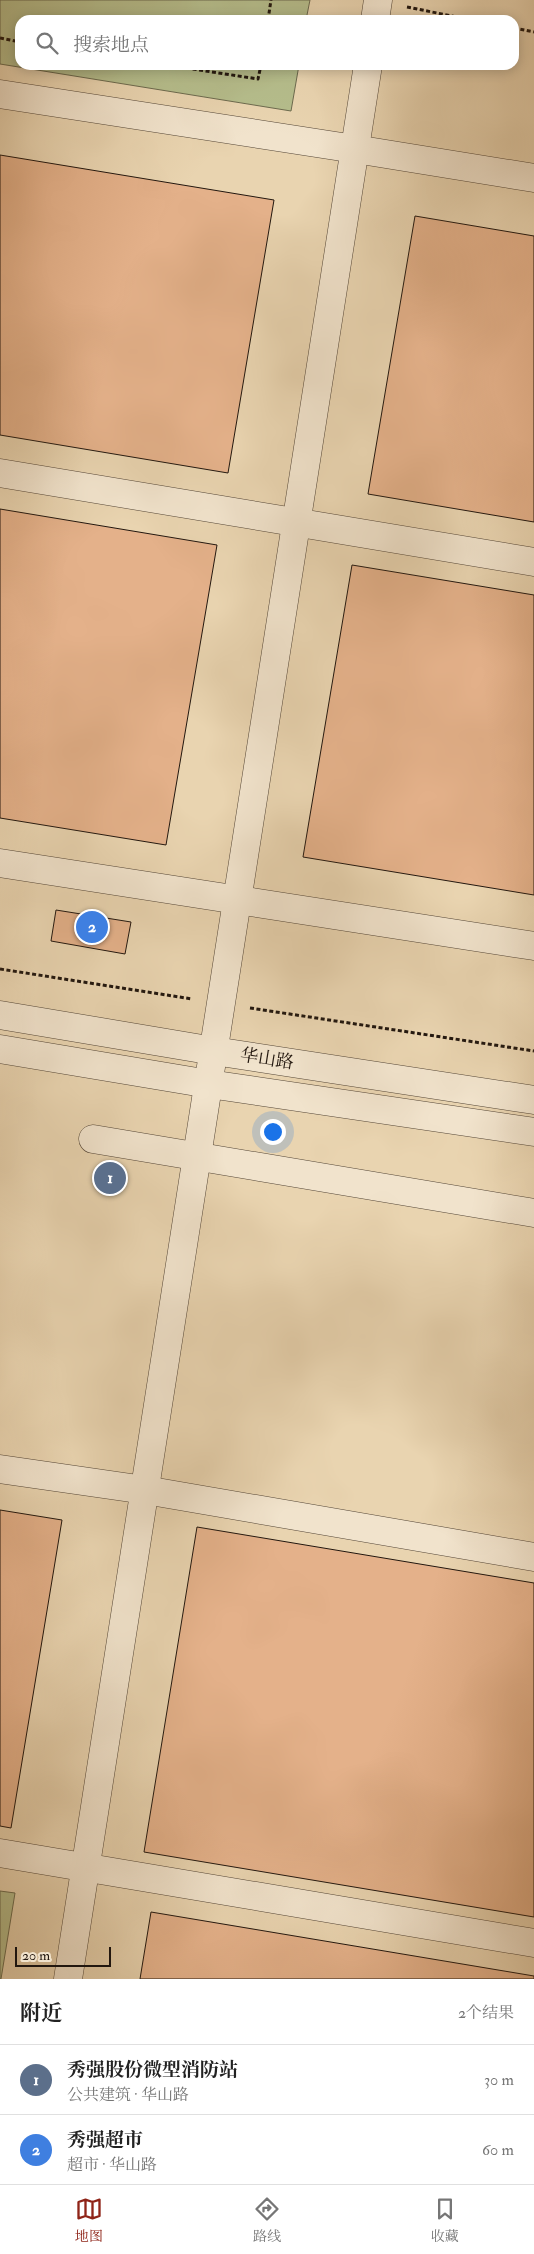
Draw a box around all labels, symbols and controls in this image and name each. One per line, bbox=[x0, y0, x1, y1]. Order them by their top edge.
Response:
search box bbox=[15, 15, 519, 70]
icon: search bbox=[33, 29, 61, 57]
text: 搜索地点 bbox=[73, 33, 149, 57]
pin: 2 bbox=[76, 908, 108, 946]
street label: 华山路 bbox=[239, 1043, 295, 1075]
your location bbox=[260, 1119, 286, 1145]
pin: 1 bbox=[94, 1159, 126, 1197]
scale bar bbox=[15, 1944, 111, 1967]
text: 20 m bbox=[22, 1947, 50, 1964]
text: 附近 bbox=[20, 2000, 62, 2027]
text: 2个结果 bbox=[458, 2003, 514, 2023]
text: 秀强股份微型消防站 bbox=[67, 2058, 238, 2082]
text: 1 bbox=[33, 2070, 39, 2090]
text: 30 m bbox=[484, 2070, 514, 2090]
text: 公共建筑 · 华山路 bbox=[67, 2085, 189, 2105]
text: 秀强超市 bbox=[67, 2128, 143, 2152]
text: 2 bbox=[32, 2140, 40, 2160]
text: 60 m bbox=[482, 2140, 514, 2160]
text: 超市 · 华山路 bbox=[67, 2155, 157, 2175]
tab: 地图 bbox=[75, 2195, 103, 2245]
tab: 路线 bbox=[253, 2195, 281, 2245]
tab: 收藏 bbox=[431, 2195, 459, 2245]

